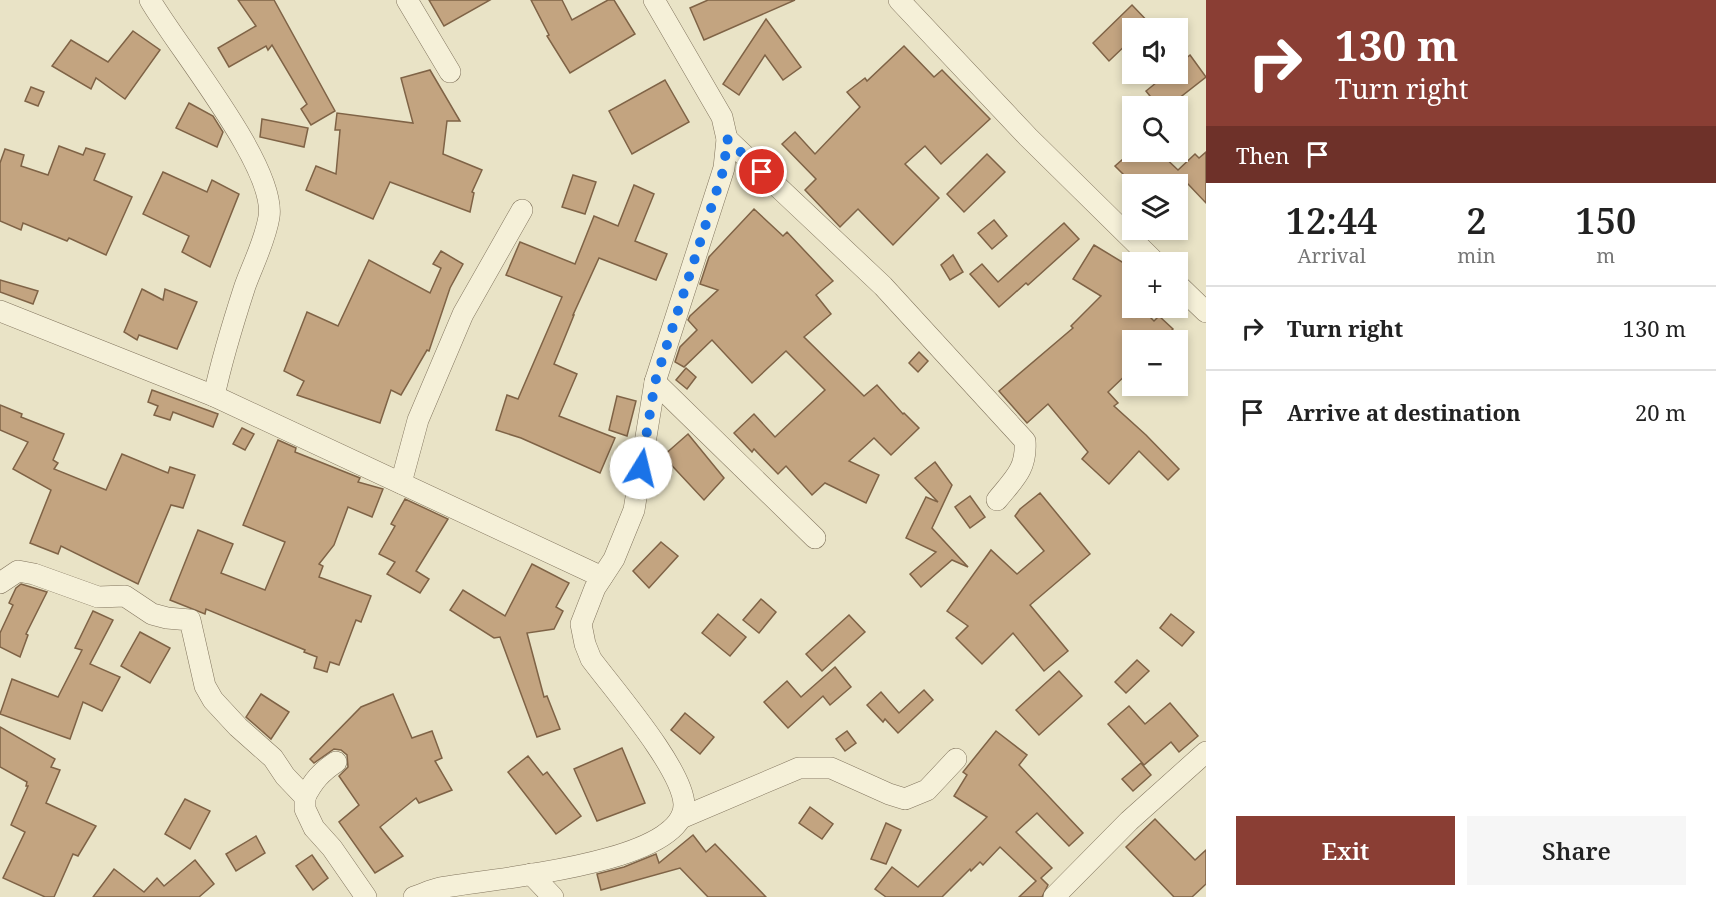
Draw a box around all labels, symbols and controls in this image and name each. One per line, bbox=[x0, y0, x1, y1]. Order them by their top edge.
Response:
text: 130 m bbox=[1335, 16, 1459, 73]
map controls bbox=[1122, 18, 1188, 396]
button: sound bbox=[1122, 18, 1188, 84]
icon: right bbox=[1236, 24, 1314, 102]
text: Turn right bbox=[1335, 70, 1468, 107]
button: search bbox=[1122, 96, 1188, 162]
icon: arrive bbox=[1301, 138, 1334, 171]
text: Then bbox=[1236, 140, 1289, 170]
pin bbox=[736, 146, 787, 197]
icon: arrive bbox=[745, 155, 778, 188]
button: layers bbox=[1122, 174, 1188, 240]
text: 12:44 bbox=[1286, 196, 1378, 245]
text: 2 bbox=[1466, 196, 1487, 245]
text: 150 bbox=[1575, 196, 1636, 245]
text: Arrival bbox=[1297, 242, 1366, 269]
text: min bbox=[1457, 242, 1496, 269]
text: m bbox=[1596, 242, 1615, 269]
button: + bbox=[1122, 252, 1188, 318]
icon: right bbox=[1236, 312, 1269, 345]
text: Turn right bbox=[1287, 313, 1403, 343]
text: 130 m bbox=[1623, 313, 1686, 343]
button: − bbox=[1122, 330, 1188, 396]
icon: arrive bbox=[1236, 396, 1269, 429]
text: Arrive at destination bbox=[1287, 397, 1521, 427]
text: 20 m bbox=[1635, 397, 1686, 427]
position arrow bbox=[609, 436, 673, 500]
button: Exit bbox=[1236, 816, 1455, 885]
button: Share bbox=[1467, 816, 1686, 885]

